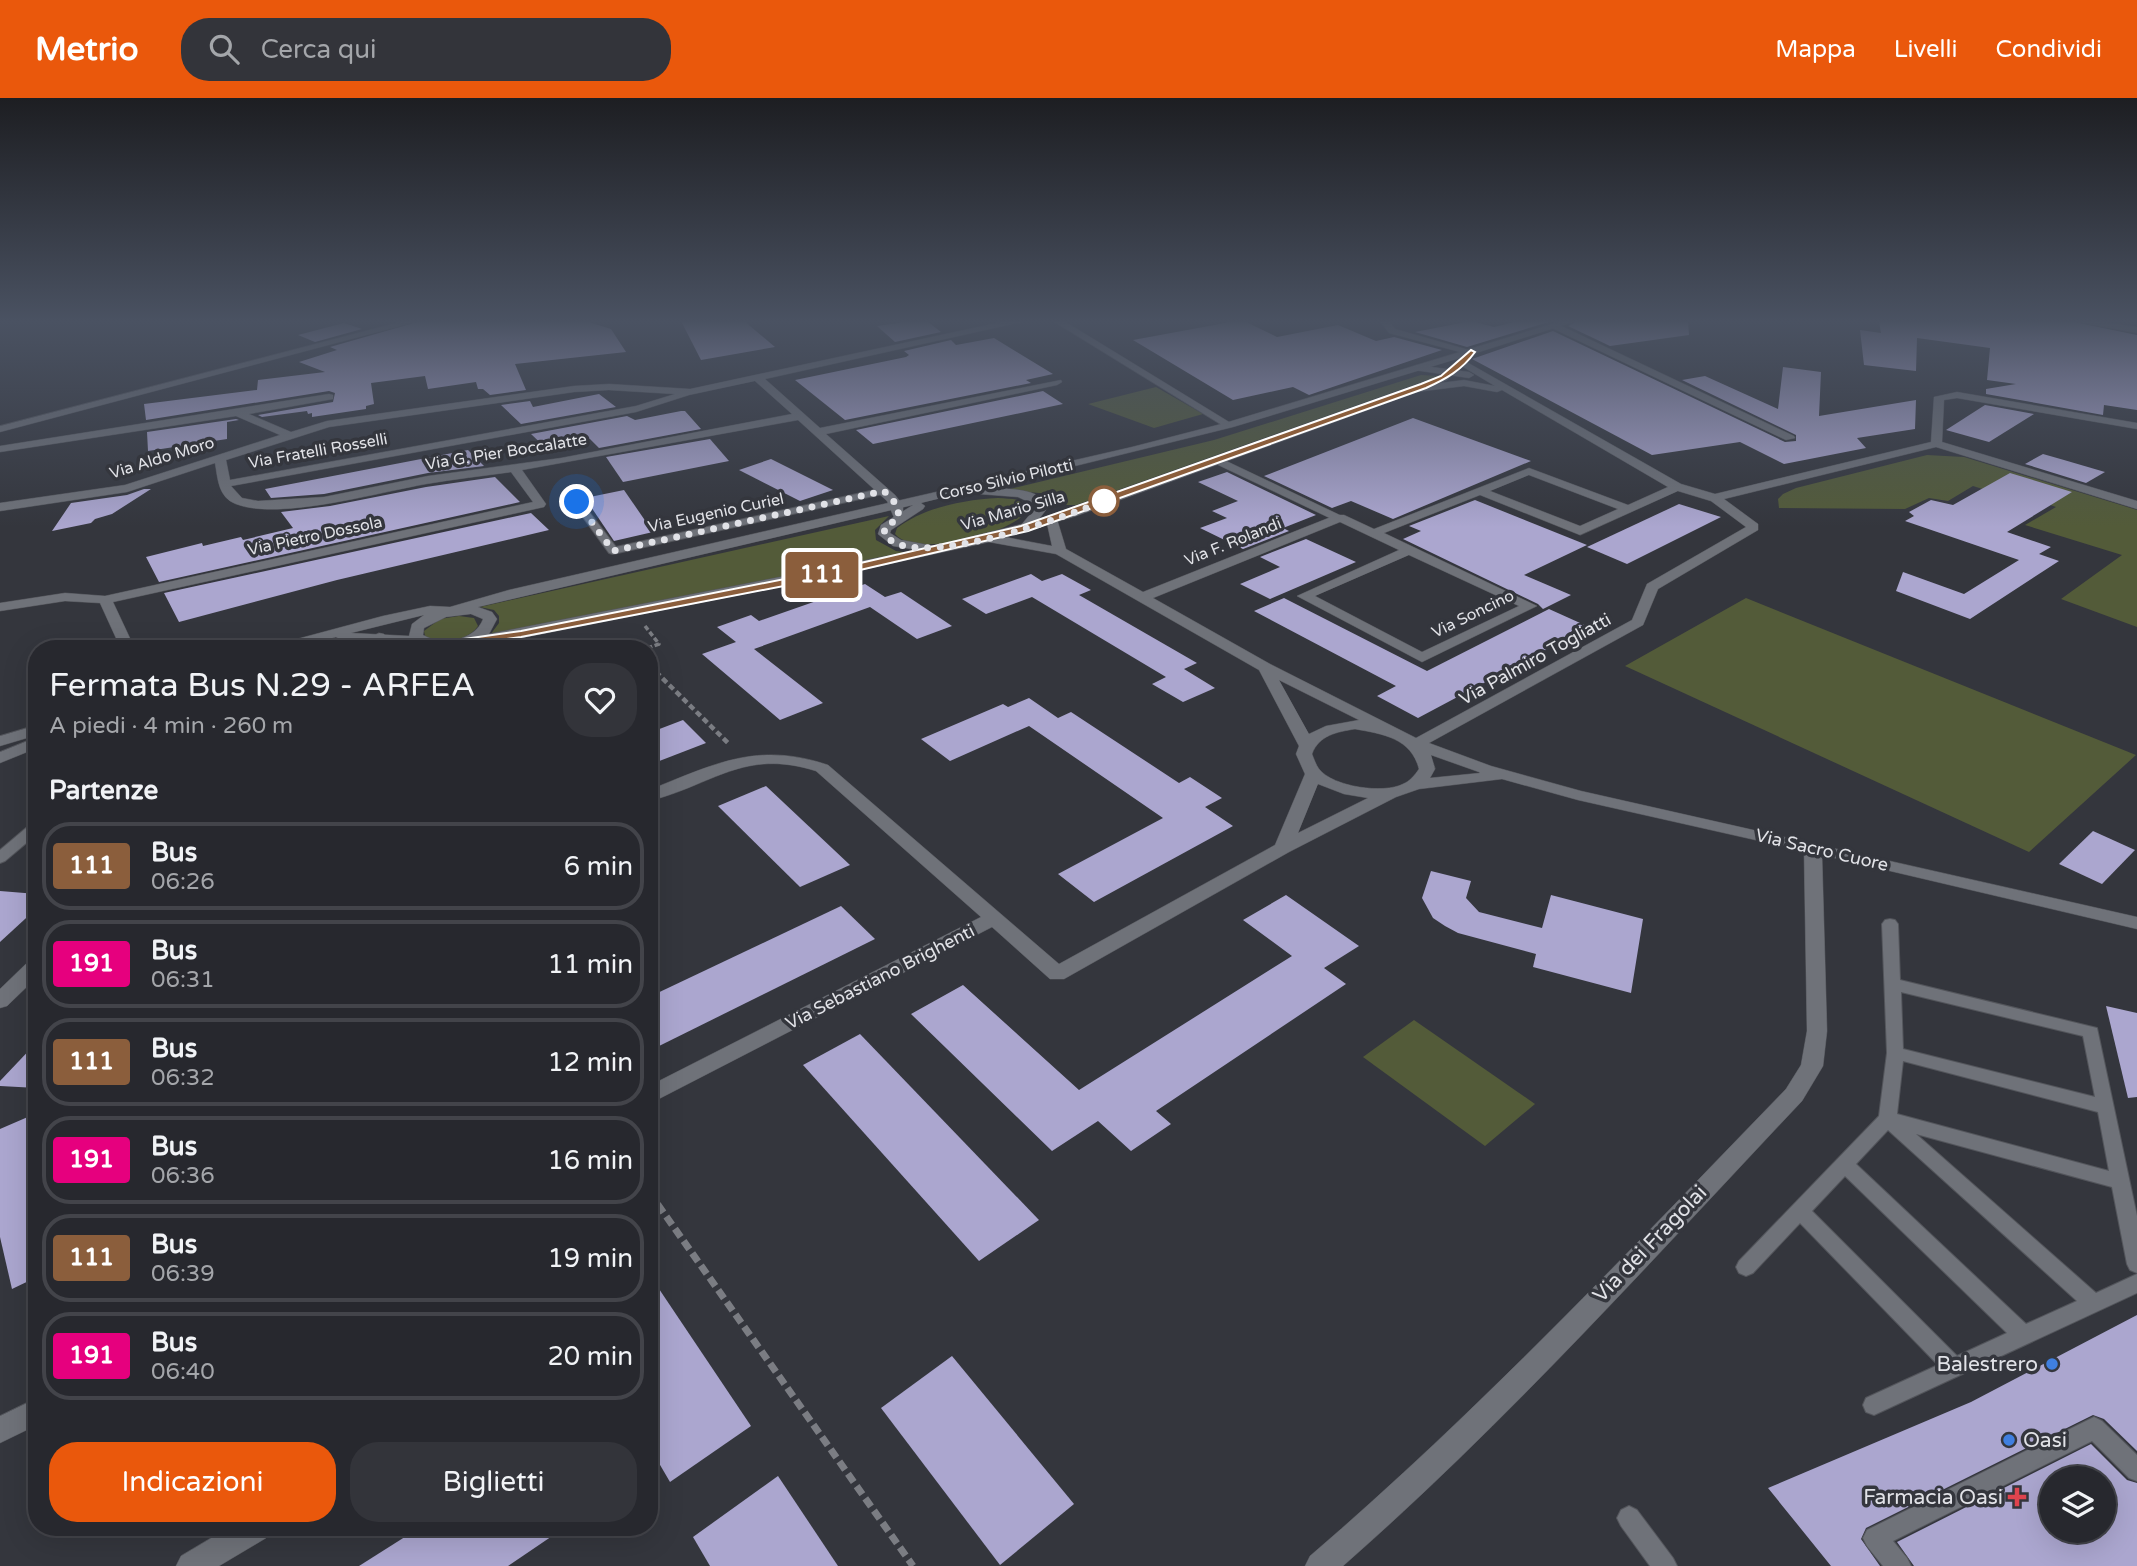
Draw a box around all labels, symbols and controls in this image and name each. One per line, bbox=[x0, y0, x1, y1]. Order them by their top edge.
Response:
search box bbox=[181, 18, 671, 81]
text: Metrio bbox=[35, 30, 139, 69]
icon: search bbox=[205, 30, 243, 68]
text: Cerca qui bbox=[261, 34, 377, 65]
text: Mappa bbox=[1775, 35, 1856, 64]
text: Livelli bbox=[1894, 35, 1958, 64]
text: Condividi bbox=[1996, 35, 2102, 64]
street label: Via Fratelli Rosselli bbox=[247, 429, 389, 473]
street label: Via G. Pier Boccalatte bbox=[424, 429, 588, 475]
street label: Via Aldo Moro bbox=[107, 433, 217, 483]
street label: Corso Silvio Pilotti bbox=[937, 455, 1075, 505]
your location bbox=[559, 484, 594, 519]
unlabelled marker bbox=[1089, 486, 1119, 516]
street label: Via Mario Silla bbox=[959, 487, 1067, 535]
street label: Via Eugenio Curiel bbox=[646, 489, 786, 537]
street label: Via Pietro Dossola bbox=[246, 512, 384, 560]
street label: Via F. Rolandi bbox=[1182, 513, 1284, 571]
line badge: 111 bbox=[782, 552, 862, 598]
text: 111 bbox=[799, 560, 845, 589]
street label: Via Soncino bbox=[1428, 585, 1518, 643]
street label: Via Palmiro Togliatti bbox=[1455, 608, 1615, 710]
button: heart bbox=[563, 663, 637, 737]
text: Fermata Bus N.29 - ARFEA bbox=[49, 666, 475, 705]
text: A piedi · 4 min · 260 m bbox=[49, 712, 293, 740]
text: Partenze bbox=[49, 775, 158, 806]
street label: Via Sacro Cuore bbox=[1753, 824, 1891, 876]
text: Bus bbox=[151, 837, 197, 868]
text: 111 bbox=[69, 851, 114, 880]
text: 6 min bbox=[564, 851, 633, 882]
text: 06:26 bbox=[151, 868, 215, 896]
street label: Via Sebastiano Brighenti bbox=[782, 920, 978, 1034]
text: Bus bbox=[151, 935, 197, 966]
text: 191 bbox=[69, 949, 114, 978]
text: 11 min bbox=[547, 949, 633, 980]
text: 06:31 bbox=[151, 966, 215, 994]
text: Bus bbox=[151, 1033, 197, 1064]
text: 111 bbox=[69, 1047, 114, 1076]
text: 12 min bbox=[547, 1047, 633, 1078]
text: 06:32 bbox=[151, 1064, 215, 1092]
text: Bus bbox=[151, 1131, 197, 1162]
text: 191 bbox=[69, 1145, 114, 1174]
text: 16 min bbox=[547, 1145, 633, 1176]
text: 06:36 bbox=[151, 1162, 215, 1190]
street label: Via dei Fragolai bbox=[1588, 1180, 1712, 1308]
text: Bus bbox=[151, 1229, 197, 1260]
text: 111 bbox=[69, 1243, 114, 1272]
text: 19 min bbox=[547, 1243, 633, 1274]
text: 06:39 bbox=[151, 1260, 215, 1288]
text: Bus bbox=[151, 1327, 197, 1358]
text: 191 bbox=[69, 1341, 114, 1370]
text: 20 min bbox=[547, 1341, 633, 1372]
place label: Balestrero bbox=[1936, 1352, 2038, 1377]
marker: Balestrero bbox=[2044, 1356, 2060, 1372]
text: 06:40 bbox=[151, 1358, 215, 1386]
place label: Oasi bbox=[2023, 1428, 2067, 1453]
marker: Oasi bbox=[2001, 1432, 2017, 1448]
button: Indicazioni bbox=[49, 1442, 336, 1522]
button: Biglietti bbox=[350, 1442, 637, 1522]
map controls bbox=[2039, 1466, 2116, 1543]
button: layers bbox=[2039, 1466, 2116, 1543]
place label: Farmacia Oasi bbox=[1863, 1485, 2003, 1510]
marker: Farmacia Oasi bbox=[2009, 1489, 2025, 1505]

